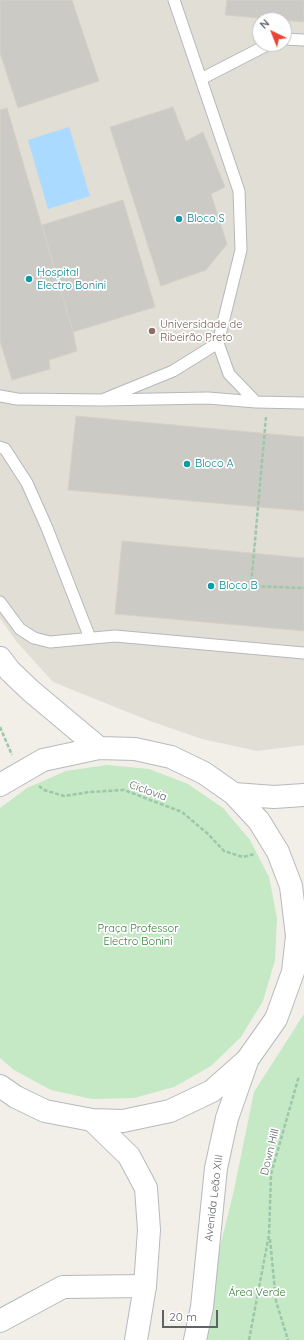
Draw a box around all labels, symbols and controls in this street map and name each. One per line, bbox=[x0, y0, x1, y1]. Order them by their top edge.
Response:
north arrow bbox=[252, 12, 292, 52]
text: N bbox=[257, 16, 272, 32]
place label: Bloco S bbox=[187, 212, 225, 226]
marker: Bloco S bbox=[174, 214, 184, 224]
place label: Hospital Electro Bonini bbox=[37, 266, 106, 292]
marker: Hospital Electro Bonini bbox=[24, 274, 34, 284]
place label: Universidade de Ribeirão Preto bbox=[160, 318, 242, 344]
marker: Universidade de Ribeirão Preto bbox=[147, 326, 157, 336]
place label: Bloco A bbox=[195, 457, 234, 471]
marker: Bloco A bbox=[182, 459, 192, 469]
place label: Bloco B bbox=[219, 579, 258, 593]
marker: Bloco B bbox=[206, 581, 216, 591]
street label: Ciclovia bbox=[127, 778, 169, 804]
park label: Praça Professor Electro Bonini bbox=[98, 922, 178, 948]
street label: Down Hill bbox=[258, 1127, 282, 1177]
street label: Avenida Leão XIII bbox=[202, 1154, 226, 1242]
park label: Área Verde bbox=[228, 1286, 286, 1300]
scale bar bbox=[164, 1302, 220, 1328]
text: 20 m bbox=[169, 1309, 197, 1324]

